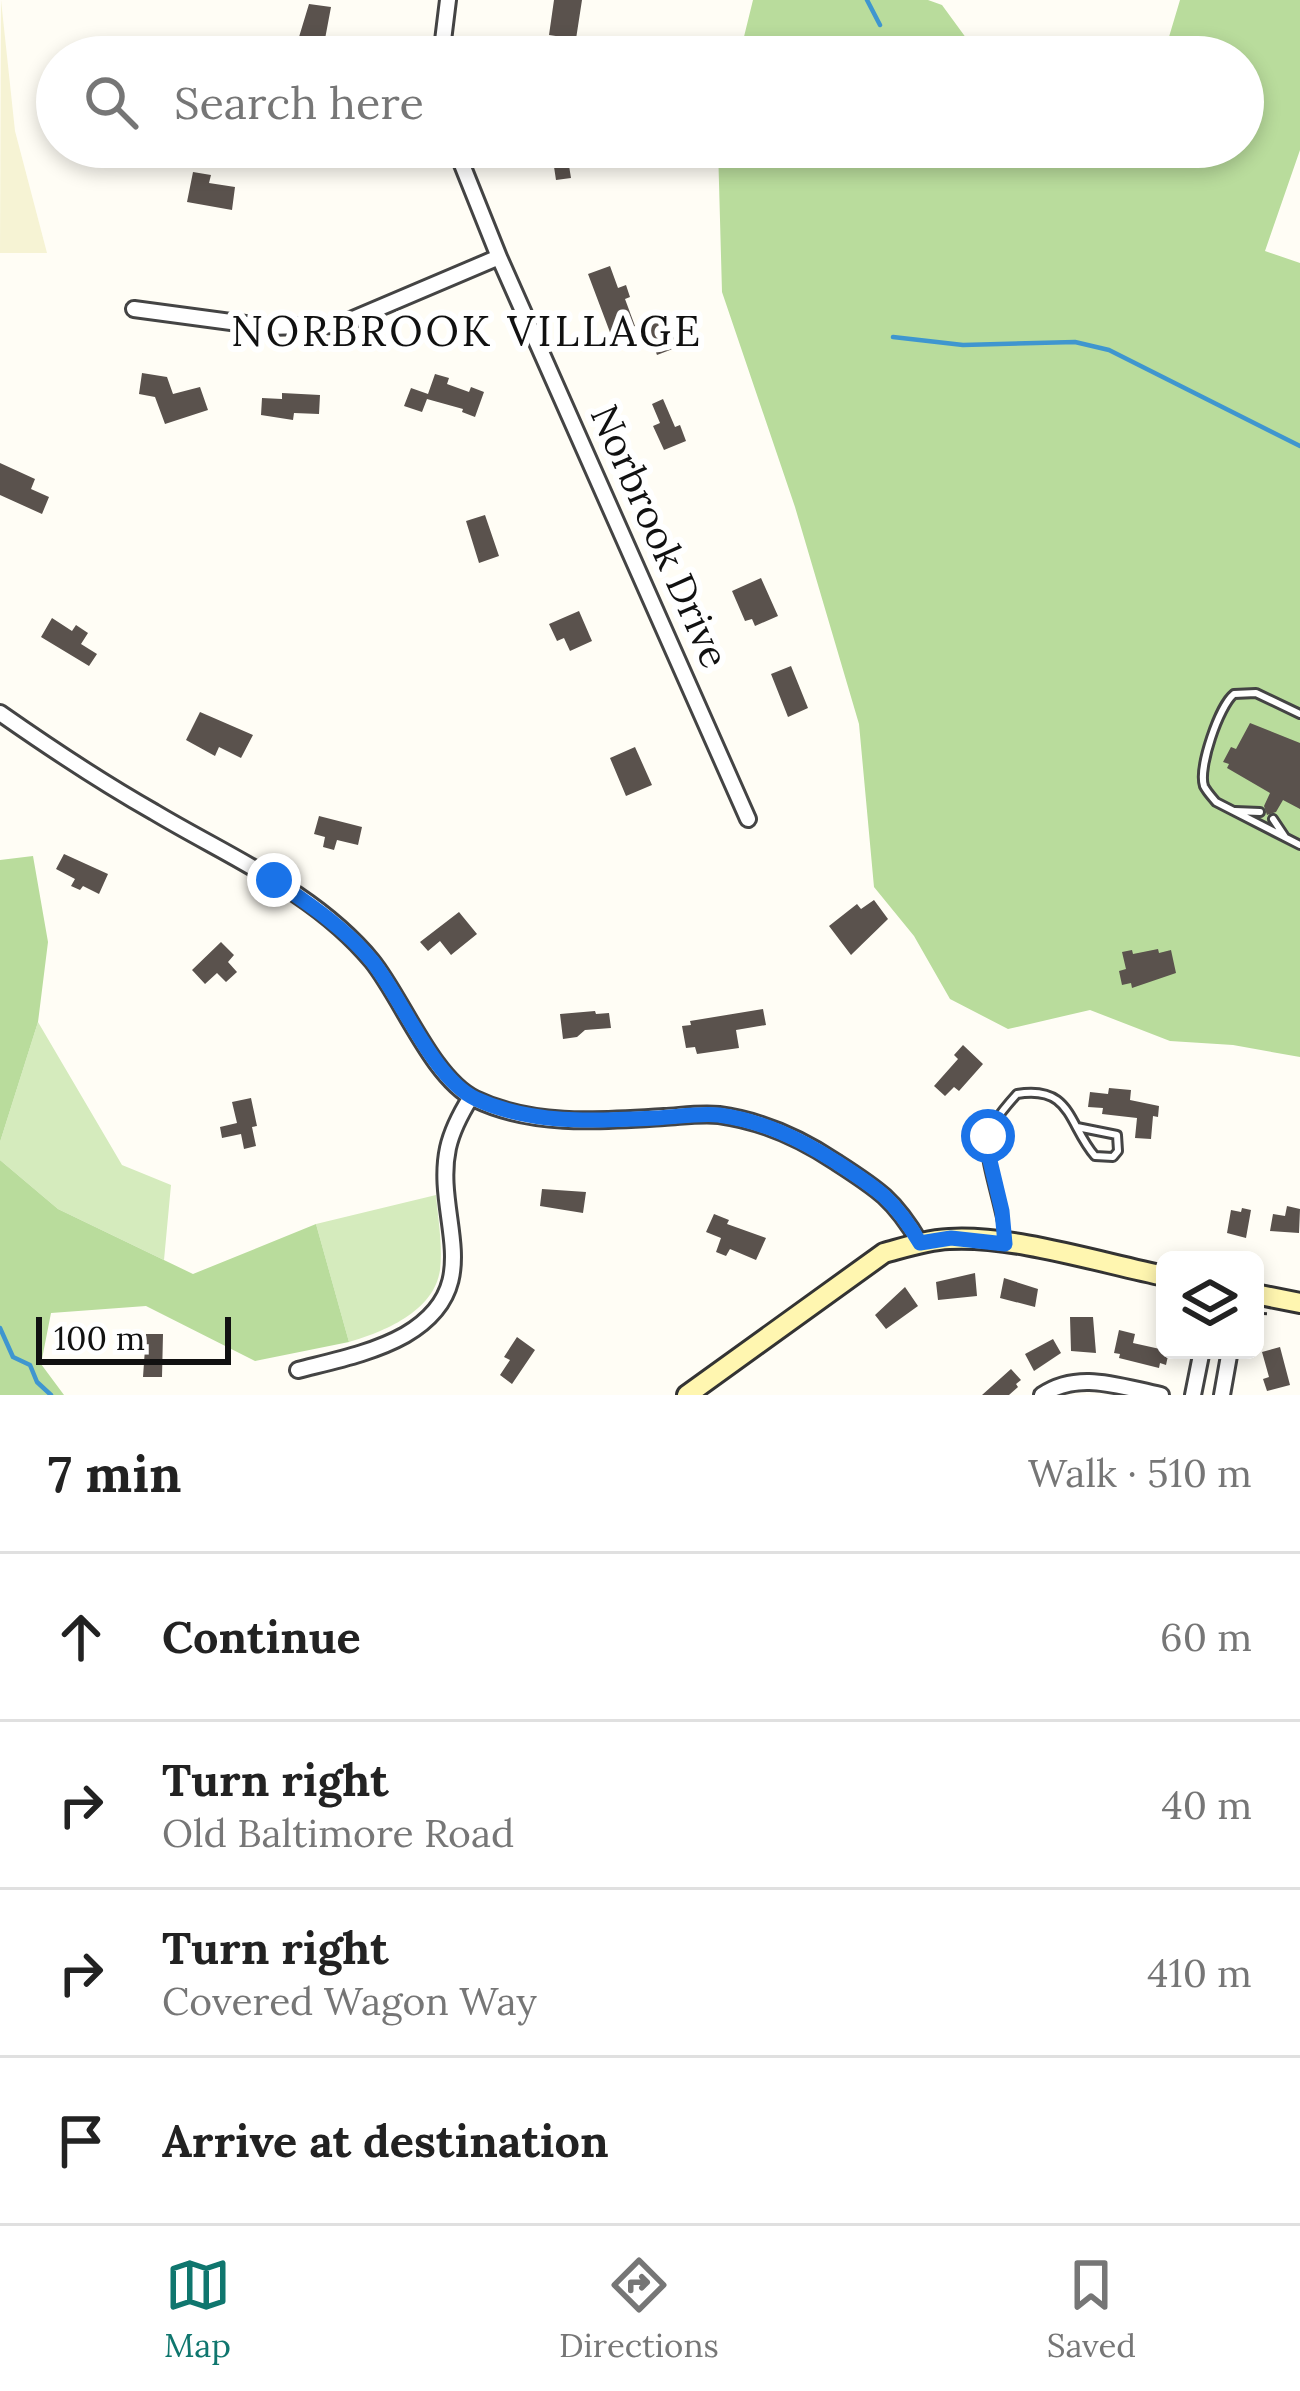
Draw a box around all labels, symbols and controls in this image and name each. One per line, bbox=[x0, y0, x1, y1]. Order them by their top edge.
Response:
search box bbox=[36, 36, 1264, 168]
icon: search bbox=[78, 69, 144, 135]
text: Search here bbox=[174, 74, 424, 131]
district label: NORBROOK VILLAGE bbox=[231, 304, 703, 358]
street label: Norbrook Drive bbox=[580, 397, 740, 675]
route end bbox=[247, 853, 301, 907]
route start bbox=[961, 1109, 1015, 1163]
map controls bbox=[1156, 1251, 1264, 1359]
button: layers bbox=[1156, 1251, 1264, 1359]
scale bar bbox=[36, 1311, 231, 1364]
text: 100 m bbox=[54, 1317, 145, 1359]
text: 7 min bbox=[48, 1441, 181, 1506]
text: Walk · 510 m bbox=[1028, 1448, 1252, 1498]
icon: ahead bbox=[48, 1604, 114, 1670]
text: Continue bbox=[162, 1608, 361, 1665]
text: 60 m bbox=[1160, 1612, 1252, 1662]
text: Turn right bbox=[162, 1751, 389, 1808]
icon: right bbox=[48, 1772, 114, 1838]
text: 40 m bbox=[1162, 1780, 1252, 1830]
text: Old Baltimore Road bbox=[162, 1808, 514, 1858]
text: Turn right bbox=[162, 1919, 389, 1976]
icon: right bbox=[48, 1940, 114, 2006]
text: 410 m bbox=[1147, 1948, 1252, 1998]
text: Covered Wagon Way bbox=[162, 1976, 537, 2026]
icon: arrive bbox=[48, 2108, 114, 2174]
text: Arrive at destination bbox=[162, 2112, 609, 2169]
tab: Map bbox=[164, 2252, 231, 2366]
tab: Directions bbox=[559, 2252, 719, 2366]
tab: Saved bbox=[1047, 2252, 1136, 2366]

